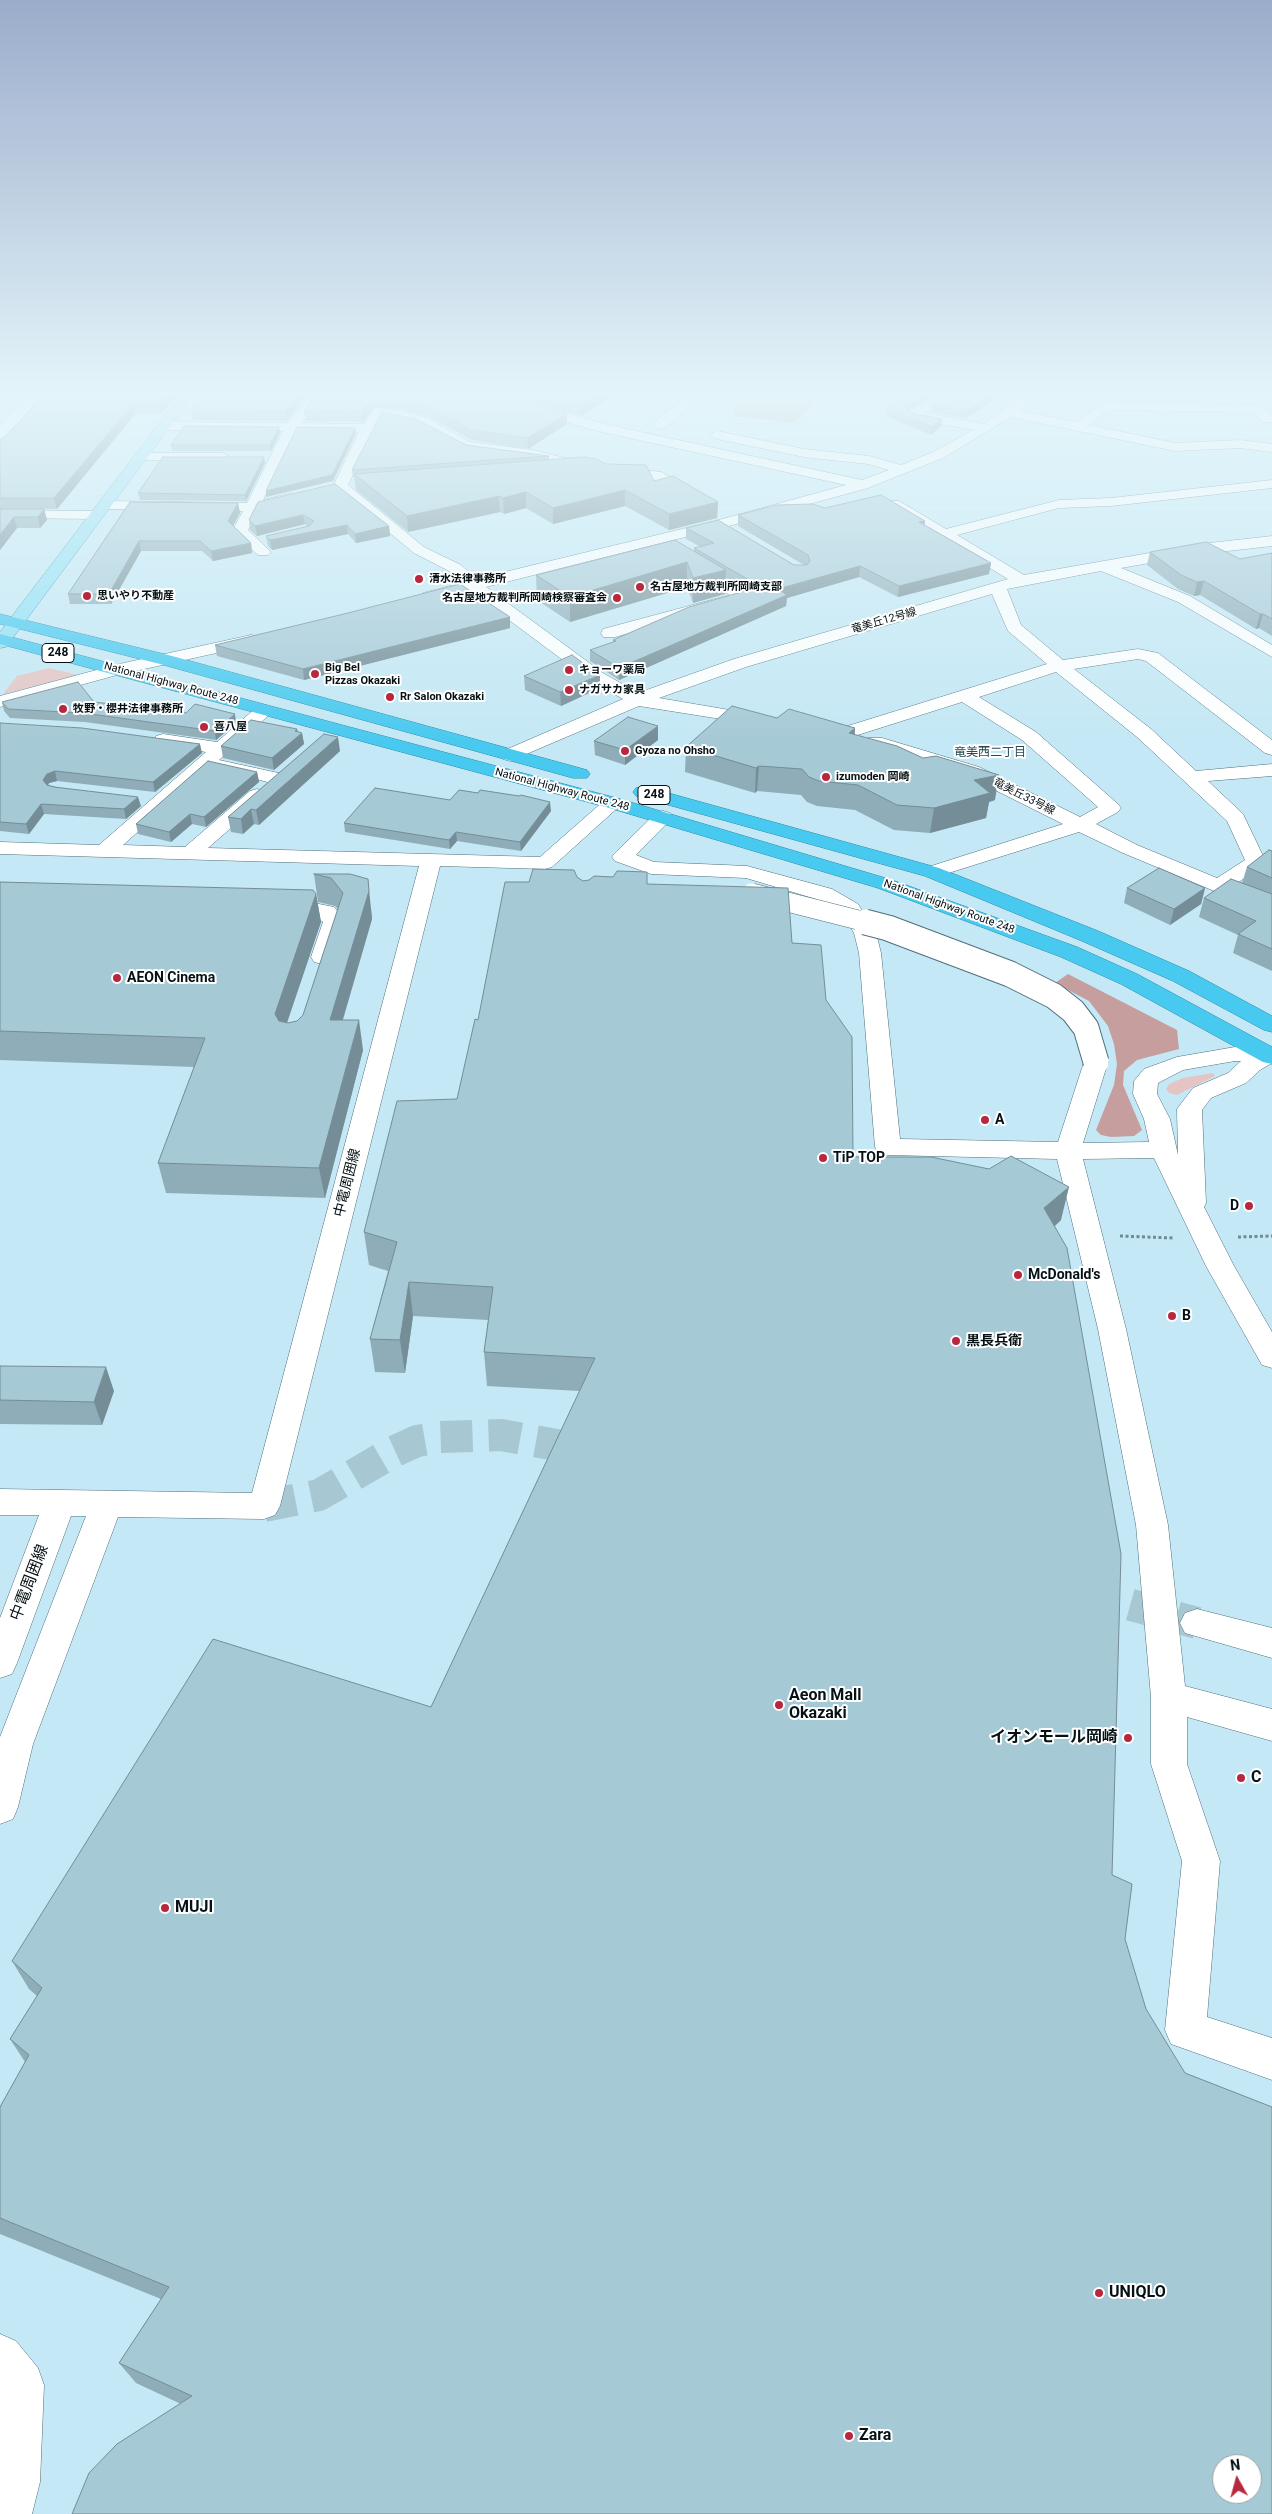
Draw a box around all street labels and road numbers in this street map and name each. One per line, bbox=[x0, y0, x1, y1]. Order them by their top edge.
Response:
street label: 竜美丘12号線 bbox=[850, 605, 918, 637]
road number: 248 bbox=[42, 644, 74, 662]
street label: National Highway Route 248 bbox=[102, 660, 240, 708]
street label: National Highway Route 248 bbox=[493, 766, 631, 814]
street label: 竜美丘33号線 bbox=[991, 776, 1057, 818]
road number: 248 bbox=[638, 786, 670, 804]
street label: National Highway Route 248 bbox=[882, 877, 1016, 937]
street label: 中電周囲線 bbox=[331, 1147, 365, 1219]
street label: 中電周囲線 bbox=[7, 1542, 53, 1624]

